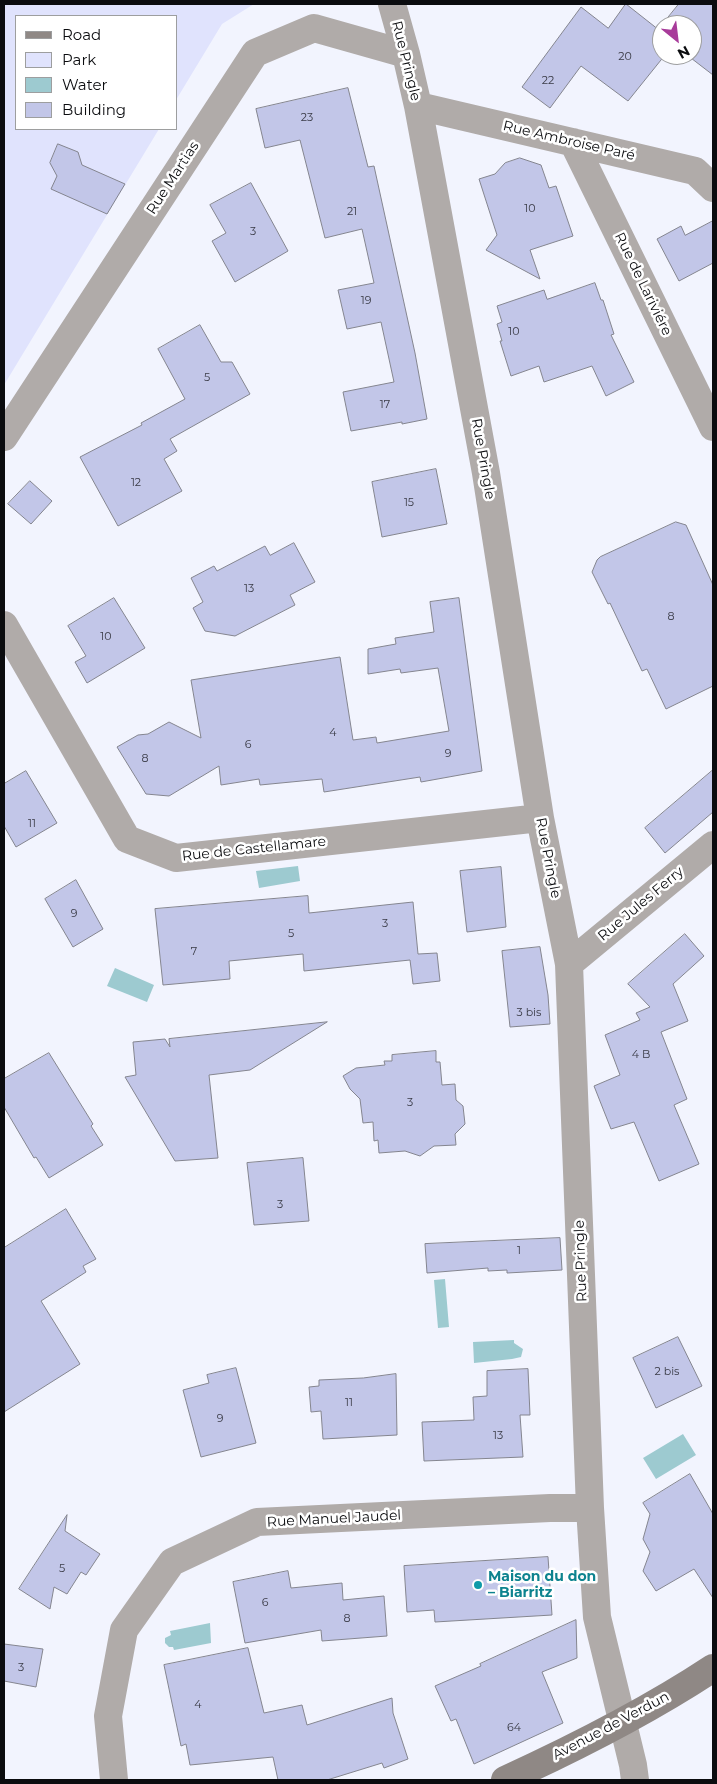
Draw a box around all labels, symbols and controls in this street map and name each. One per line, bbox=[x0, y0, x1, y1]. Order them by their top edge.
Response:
legend bbox=[15, 15, 178, 130]
north arrow bbox=[652, 15, 702, 65]
street label: Rue Pringle bbox=[388, 19, 424, 103]
text: Road bbox=[62, 25, 101, 44]
text: N bbox=[674, 42, 693, 63]
text: Park bbox=[62, 50, 96, 69]
house number: 20 bbox=[618, 50, 632, 64]
house number: 22 bbox=[542, 74, 554, 88]
text: Water bbox=[62, 75, 108, 94]
text: Building bbox=[62, 100, 126, 119]
house number: 23 bbox=[301, 111, 313, 125]
street label: Rue Ambroise Paré bbox=[501, 118, 637, 164]
street label: Rue Martias bbox=[143, 138, 203, 218]
house number: 10 bbox=[524, 202, 536, 216]
house number: 21 bbox=[347, 205, 357, 219]
house number: 3 bbox=[250, 225, 256, 239]
street label: Rue de Lariviére bbox=[611, 230, 675, 338]
house number: 19 bbox=[361, 294, 371, 308]
house number: 10 bbox=[508, 325, 520, 339]
house number: 5 bbox=[204, 371, 210, 385]
house number: 17 bbox=[380, 398, 390, 412]
street label: Rue Pringle bbox=[468, 417, 498, 501]
house number: 12 bbox=[131, 476, 141, 490]
house number: 15 bbox=[404, 496, 414, 510]
house number: 13 bbox=[244, 582, 254, 596]
house number: 8 bbox=[667, 610, 675, 624]
house number: 10 bbox=[100, 630, 112, 644]
house number: 4 bbox=[329, 726, 337, 740]
house number: 6 bbox=[245, 738, 251, 752]
house number: 9 bbox=[445, 747, 451, 761]
house number: 8 bbox=[141, 752, 149, 766]
street label: Rue Pringle bbox=[532, 816, 564, 900]
house number: 11 bbox=[28, 817, 36, 831]
street label: Rue de Castellamare bbox=[181, 833, 327, 865]
street label: Rue Jules Ferry bbox=[595, 863, 687, 945]
house number: 9 bbox=[71, 907, 77, 921]
house number: 3 bbox=[382, 917, 388, 931]
house number: 5 bbox=[288, 927, 294, 941]
house number: 7 bbox=[191, 945, 197, 959]
house number: 3 bis bbox=[517, 1006, 541, 1020]
house number: 4 B bbox=[632, 1048, 650, 1062]
house number: 3 bbox=[407, 1096, 413, 1110]
house number: 3 bbox=[277, 1198, 283, 1212]
street label: Rue Pringle bbox=[571, 1220, 591, 1302]
house number: 1 bbox=[517, 1244, 521, 1258]
house number: 2 bis bbox=[655, 1365, 679, 1379]
house number: 11 bbox=[345, 1396, 353, 1410]
house number: 9 bbox=[217, 1412, 223, 1426]
house number: 13 bbox=[493, 1429, 503, 1443]
street label: Rue Manuel Jaudel bbox=[266, 1507, 402, 1531]
house number: 5 bbox=[59, 1562, 65, 1576]
place label: Maison du don – Biarritz bbox=[488, 1569, 596, 1601]
marker: Maison du don – Biarritz bbox=[472, 1579, 484, 1591]
house number: 6 bbox=[262, 1596, 268, 1610]
house number: 8 bbox=[343, 1612, 351, 1626]
house number: 3 bbox=[18, 1661, 24, 1675]
street label: Avenue de Verdun bbox=[550, 1688, 672, 1764]
house number: 4 bbox=[194, 1698, 202, 1712]
house number: 64 bbox=[507, 1721, 521, 1735]

